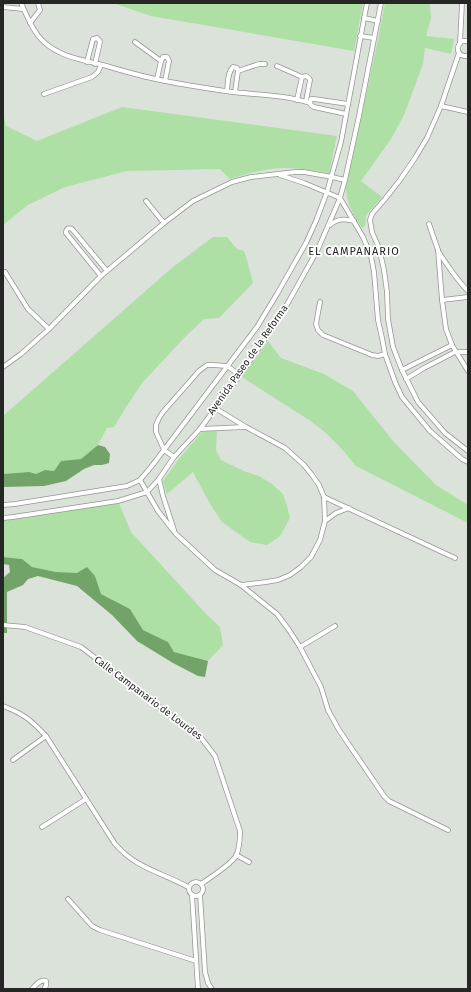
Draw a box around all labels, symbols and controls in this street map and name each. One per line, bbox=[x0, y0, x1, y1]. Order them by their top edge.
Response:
district label: EL CAMPANARIO bbox=[308, 245, 400, 258]
street label: Avenida Paseo de la Reforma bbox=[205, 303, 291, 417]
street label: Calle Campanario de Lourdes bbox=[92, 653, 205, 743]

